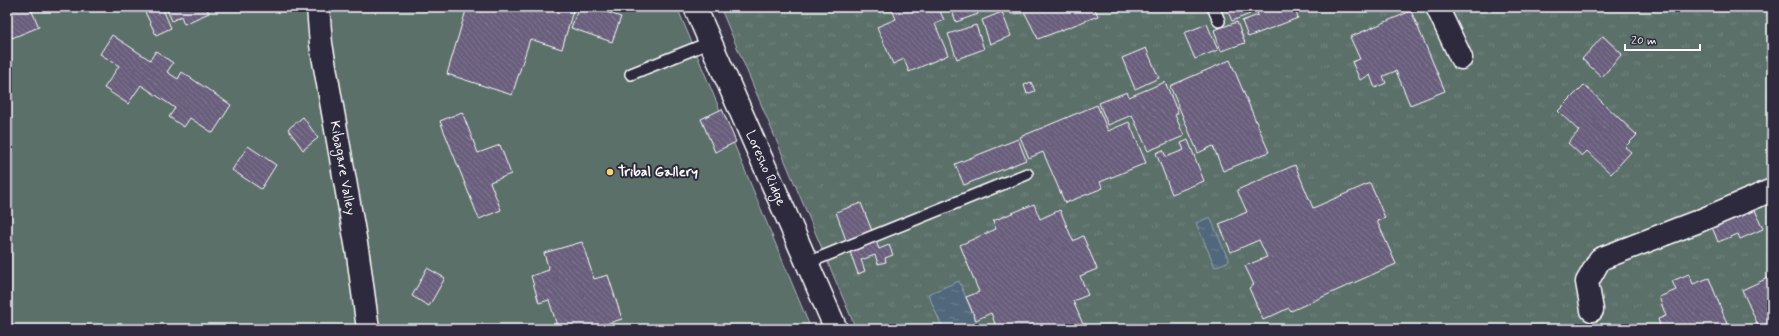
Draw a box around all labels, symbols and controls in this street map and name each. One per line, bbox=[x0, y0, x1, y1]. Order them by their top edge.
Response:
scale bar bbox=[1625, 26, 1700, 52]
text: 20 m bbox=[1631, 33, 1657, 49]
street label: Kibagare Valley bbox=[326, 119, 360, 217]
street label: Loresho Ridge bbox=[741, 128, 790, 209]
place label: Tribal Gallery bbox=[618, 163, 699, 181]
marker: Tribal Gallery bbox=[605, 167, 615, 177]

